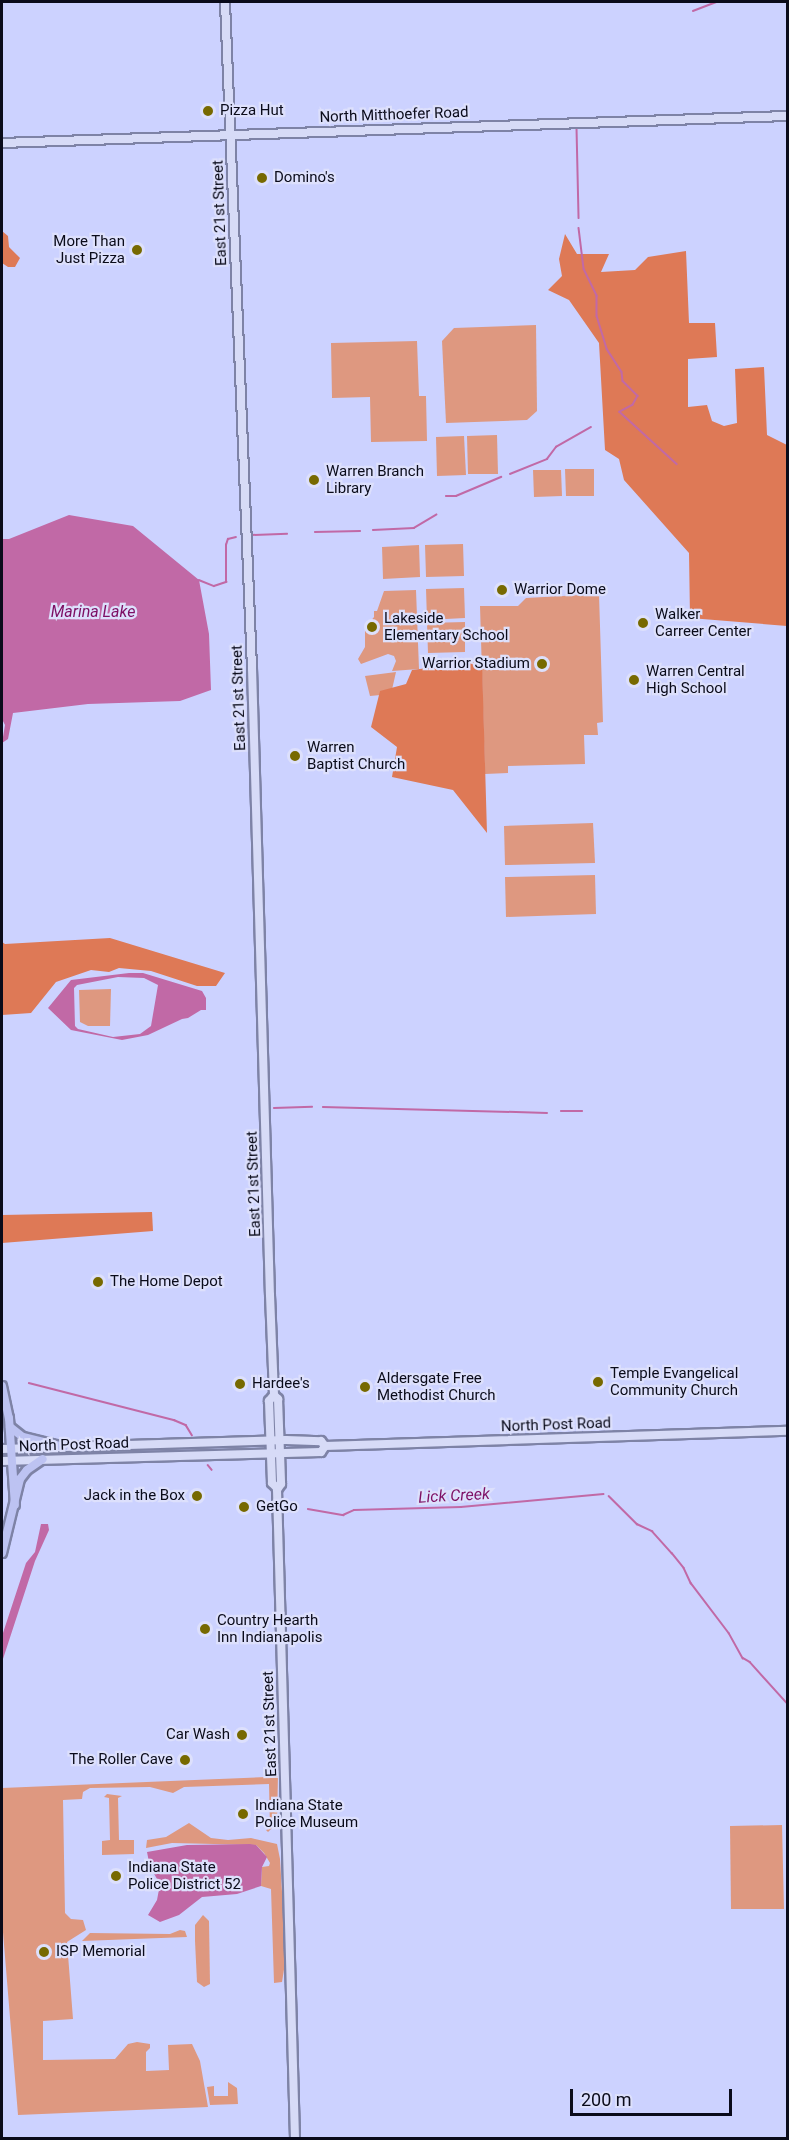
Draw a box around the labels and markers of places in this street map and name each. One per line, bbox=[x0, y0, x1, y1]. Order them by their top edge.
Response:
place label: Pizza Hut bbox=[220, 102, 284, 120]
marker: Pizza Hut bbox=[201, 104, 215, 118]
place label: Domino's bbox=[274, 169, 335, 187]
marker: Domino's bbox=[255, 171, 269, 185]
place label: More Than Just Pizza bbox=[53, 232, 125, 267]
marker: More Than Just Pizza bbox=[130, 243, 144, 257]
place label: Warren Branch Library bbox=[326, 462, 424, 497]
marker: Warren Branch Library bbox=[307, 473, 321, 487]
place label: Warrior Dome bbox=[514, 581, 606, 599]
marker: Warrior Dome bbox=[495, 583, 509, 597]
place label: Walker Carreer Center bbox=[655, 605, 752, 640]
place label: Lakeside Elementary School bbox=[384, 609, 508, 644]
marker: Walker Carreer Center bbox=[636, 616, 650, 630]
marker: Lakeside Elementary School bbox=[365, 620, 379, 634]
place label: Warrior Stadium bbox=[422, 655, 530, 673]
marker: Warrior Stadium bbox=[535, 657, 549, 671]
place label: Warren Central High School bbox=[646, 662, 745, 697]
marker: Warren Central High School bbox=[627, 673, 641, 687]
place label: Warren Baptist Church bbox=[307, 738, 405, 773]
marker: Warren Baptist Church bbox=[288, 749, 302, 763]
place label: The Home Depot bbox=[110, 1273, 223, 1291]
marker: The Home Depot bbox=[91, 1275, 105, 1289]
place label: Temple Evangelical Community Church bbox=[610, 1364, 738, 1399]
place label: Aldersgate Free Methodist Church bbox=[377, 1369, 496, 1404]
place label: Hardee's bbox=[252, 1375, 310, 1393]
marker: Temple Evangelical Community Church bbox=[591, 1375, 605, 1389]
marker: Hardee's bbox=[233, 1377, 247, 1391]
marker: Aldersgate Free Methodist Church bbox=[358, 1380, 372, 1394]
place label: Jack in the Box bbox=[84, 1487, 185, 1505]
marker: Jack in the Box bbox=[190, 1489, 204, 1503]
place label: GetGo bbox=[256, 1498, 298, 1516]
marker: GetGo bbox=[237, 1500, 251, 1514]
place label: Country Hearth Inn Indianapolis bbox=[217, 1611, 322, 1646]
marker: Country Hearth Inn Indianapolis bbox=[198, 1622, 212, 1636]
place label: Car Wash bbox=[166, 1726, 230, 1744]
marker: Car Wash bbox=[235, 1728, 249, 1742]
place label: The Roller Cave bbox=[69, 1751, 173, 1769]
marker: The Roller Cave bbox=[178, 1753, 192, 1767]
place label: Indiana State Police Museum bbox=[255, 1796, 358, 1831]
marker: Indiana State Police Museum bbox=[236, 1807, 250, 1821]
place label: Indiana State Police District 52 bbox=[128, 1858, 241, 1893]
marker: Indiana State Police District 52 bbox=[109, 1869, 123, 1883]
place label: ISP Memorial bbox=[56, 1943, 145, 1961]
marker: ISP Memorial bbox=[37, 1945, 51, 1959]

